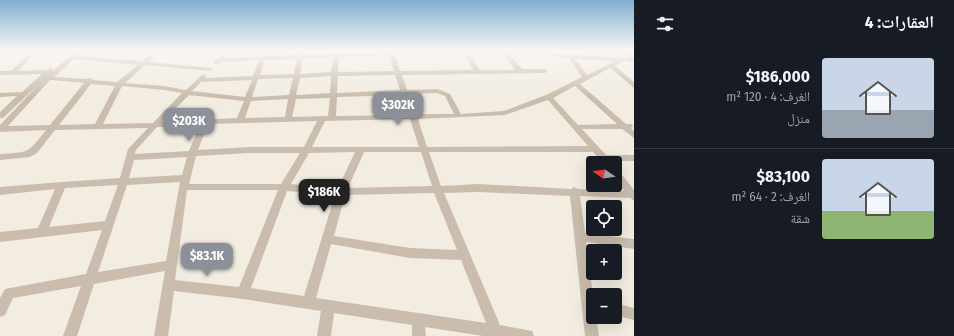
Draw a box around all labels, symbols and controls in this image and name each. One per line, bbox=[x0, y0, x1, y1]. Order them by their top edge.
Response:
text: العقارات: 4 bbox=[865, 12, 934, 33]
icon: filters bbox=[654, 13, 676, 35]
text: $186,000 bbox=[746, 66, 810, 87]
icon: home bbox=[854, 74, 902, 122]
text: الغرف: 4 · 120 m² bbox=[726, 89, 810, 104]
pin: $302K bbox=[370, 92, 426, 126]
text: $302K bbox=[381, 97, 415, 112]
pin: $203K bbox=[161, 108, 217, 142]
text: منزل bbox=[787, 111, 810, 126]
text: $203K bbox=[172, 113, 206, 128]
north arrow bbox=[586, 156, 622, 192]
map controls bbox=[586, 156, 622, 324]
text: $83,100 bbox=[757, 166, 810, 187]
icon: home bbox=[854, 175, 902, 223]
pin: $186K bbox=[296, 179, 352, 213]
text: $186K bbox=[308, 184, 340, 199]
text: الغرف: 2 · 64 m² bbox=[732, 189, 810, 204]
button: locate bbox=[586, 200, 622, 236]
text: شقة bbox=[791, 211, 810, 226]
pin: $83.1K bbox=[174, 243, 240, 277]
button: + bbox=[586, 244, 622, 280]
text: $83.1K bbox=[190, 248, 224, 263]
button: − bbox=[586, 288, 622, 324]

